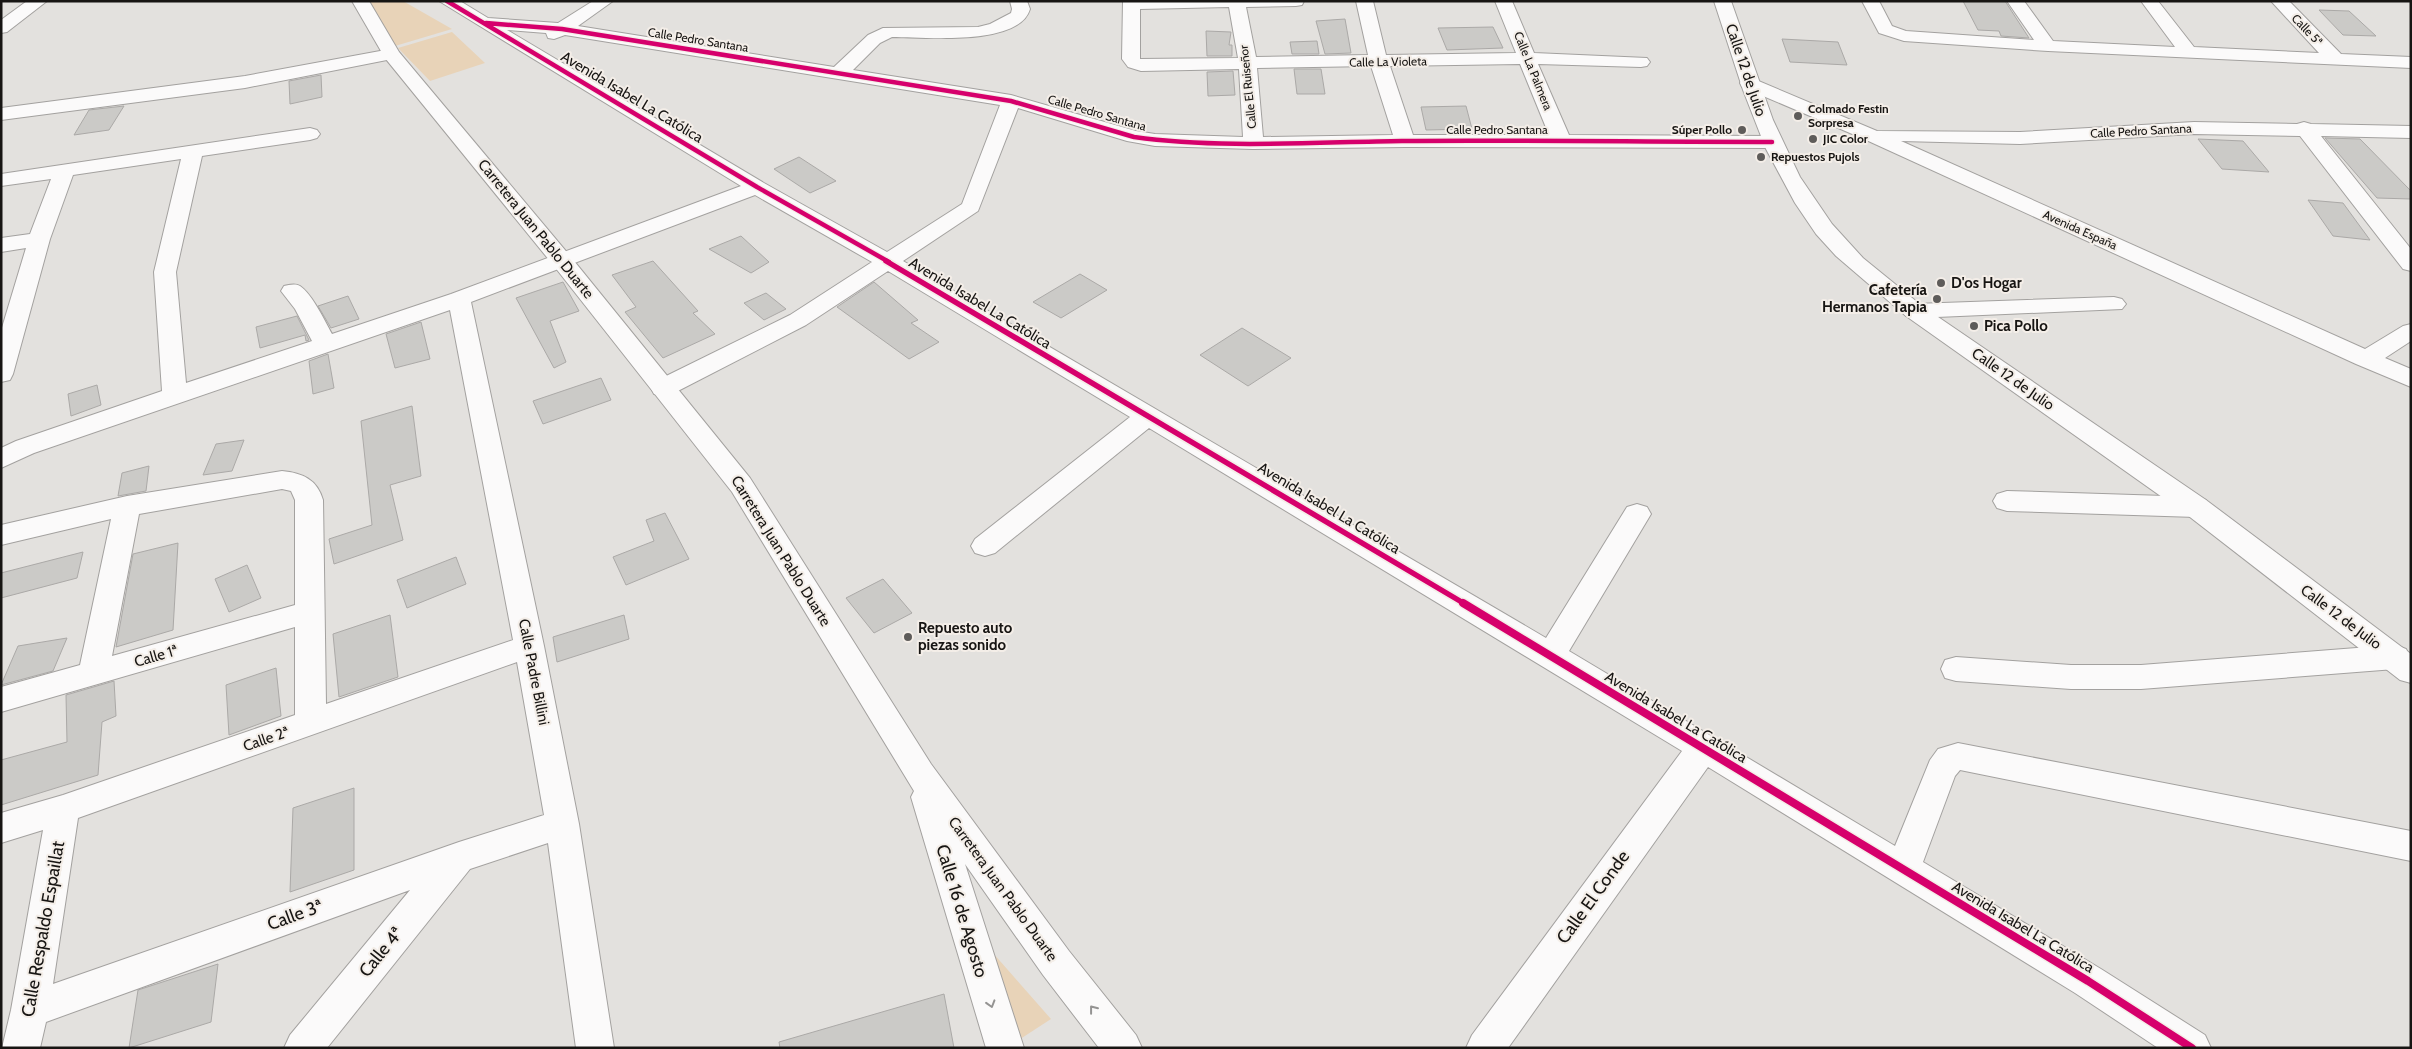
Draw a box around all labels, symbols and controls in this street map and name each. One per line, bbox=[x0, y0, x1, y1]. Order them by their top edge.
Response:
street label: Calle 5ª bbox=[2289, 11, 2326, 49]
street label: Calle 12 de Julio bbox=[1722, 21, 1770, 119]
street label: Calle Pedro Santana bbox=[647, 24, 750, 55]
street label: Calle La Palmera bbox=[1511, 29, 1556, 113]
street label: Calle El Ruiseñor bbox=[1236, 44, 1259, 130]
street label: Avenida Isabel La Católica bbox=[558, 47, 707, 147]
street label: Calle La Violeta bbox=[1349, 53, 1427, 70]
street label: Calle Pedro Santana bbox=[1046, 91, 1148, 134]
place label: Colmado Festin Sorpresa bbox=[1808, 101, 1889, 130]
marker: Colmado Festin Sorpresa bbox=[1792, 110, 1804, 122]
street label: Calle Pedro Santana bbox=[2090, 120, 2192, 141]
street label: Calle Pedro Santana bbox=[1446, 122, 1548, 137]
place label: Súper Pollo bbox=[1672, 122, 1732, 137]
marker: Súper Pollo bbox=[1736, 124, 1748, 136]
place label: JIC Color bbox=[1822, 131, 1868, 146]
marker: JIC Color bbox=[1807, 133, 1819, 145]
place label: Repuestos Pujols bbox=[1771, 149, 1860, 164]
marker: Repuestos Pujols bbox=[1755, 151, 1767, 163]
street label: Carretera Juan Pablo Duarte bbox=[474, 156, 598, 303]
street label: Avenida España bbox=[2041, 206, 2120, 253]
street label: Avenida Isabel La Católica bbox=[906, 253, 1055, 353]
place label: D'os Hogar bbox=[1951, 274, 2022, 292]
marker: D'os Hogar bbox=[1935, 277, 1947, 289]
place label: Cafetería Hermanos Tapia bbox=[1822, 281, 1928, 316]
marker: Cafetería Hermanos Tapia bbox=[1931, 293, 1943, 305]
place label: Pica Pollo bbox=[1984, 317, 2048, 335]
marker: Pica Pollo bbox=[1968, 320, 1980, 332]
street label: Calle 12 de Julio bbox=[1968, 344, 2058, 414]
street label: Avenida Isabel La Católica bbox=[1255, 458, 1404, 558]
street label: Carretera Juan Pablo Duarte bbox=[727, 472, 835, 630]
street label: Calle 12 de Julio bbox=[2297, 581, 2385, 653]
street label: Calle Padre Billini bbox=[515, 617, 553, 727]
place label: Repuesto auto piezas sonido bbox=[918, 619, 1013, 654]
marker: Repuesto auto piezas sonido bbox=[902, 631, 914, 643]
street label: Calle 1ª bbox=[132, 641, 180, 671]
street label: Avenida Isabel La Católica bbox=[1602, 667, 1751, 767]
street label: Calle 2ª bbox=[241, 723, 291, 755]
street label: Carretera Juan Pablo Duarte bbox=[945, 813, 1062, 965]
street label: Calle Respaldo Espaillat bbox=[17, 839, 69, 1019]
street label: Calle 16 de Agosto bbox=[931, 842, 993, 980]
street label: Calle El Conde bbox=[1552, 846, 1634, 948]
street label: Avenida Isabel La Católica bbox=[1949, 877, 2098, 977]
street label: Calle 3ª bbox=[264, 895, 326, 935]
street label: Calle 4ª bbox=[354, 923, 408, 981]
one-way arrow bbox=[986, 1000, 996, 1008]
one-way arrow bbox=[1089, 1006, 1098, 1015]

